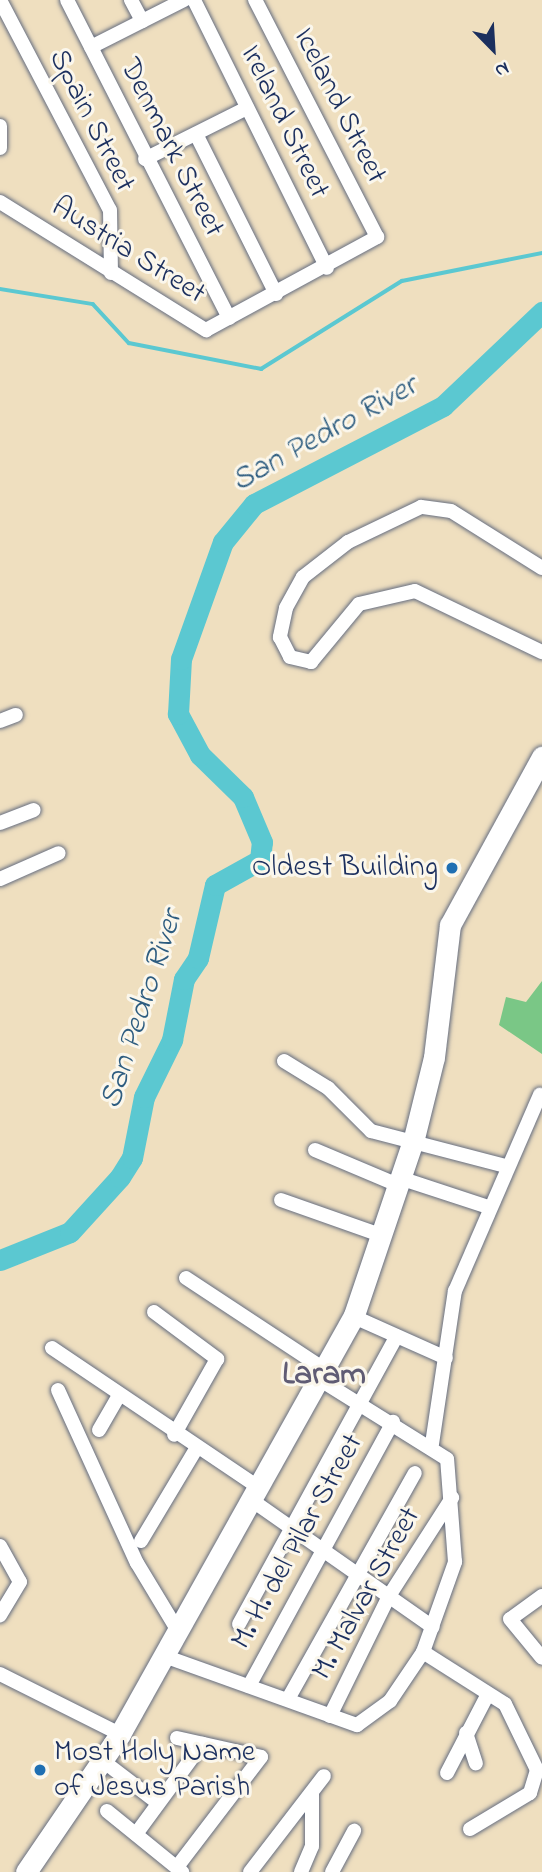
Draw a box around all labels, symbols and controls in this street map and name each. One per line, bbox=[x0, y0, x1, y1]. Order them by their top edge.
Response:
north arrow bbox=[458, 14, 528, 84]
street label: Iceland Street bbox=[284, 22, 394, 190]
street label: Ireland Street bbox=[231, 40, 337, 204]
street label: Spain Street bbox=[40, 44, 142, 198]
street label: Denmark Street bbox=[111, 53, 231, 243]
text: N bbox=[490, 54, 513, 84]
street label: Austria Street bbox=[44, 189, 212, 313]
water label: San Pedro River bbox=[226, 368, 424, 502]
place label: Oldest Building bbox=[252, 850, 438, 886]
marker: Oldest Building bbox=[444, 860, 460, 876]
water label: San Pedro River bbox=[93, 906, 193, 1114]
district label: Laram bbox=[282, 1356, 366, 1396]
street label: M. H. del Pilar Street bbox=[224, 1428, 372, 1656]
street label: M. Malvar Street bbox=[305, 1502, 429, 1686]
place label: Most Holy Name of Jesus Parish bbox=[54, 1735, 255, 1805]
marker: Most Holy Name of Jesus Parish bbox=[32, 1762, 48, 1778]

